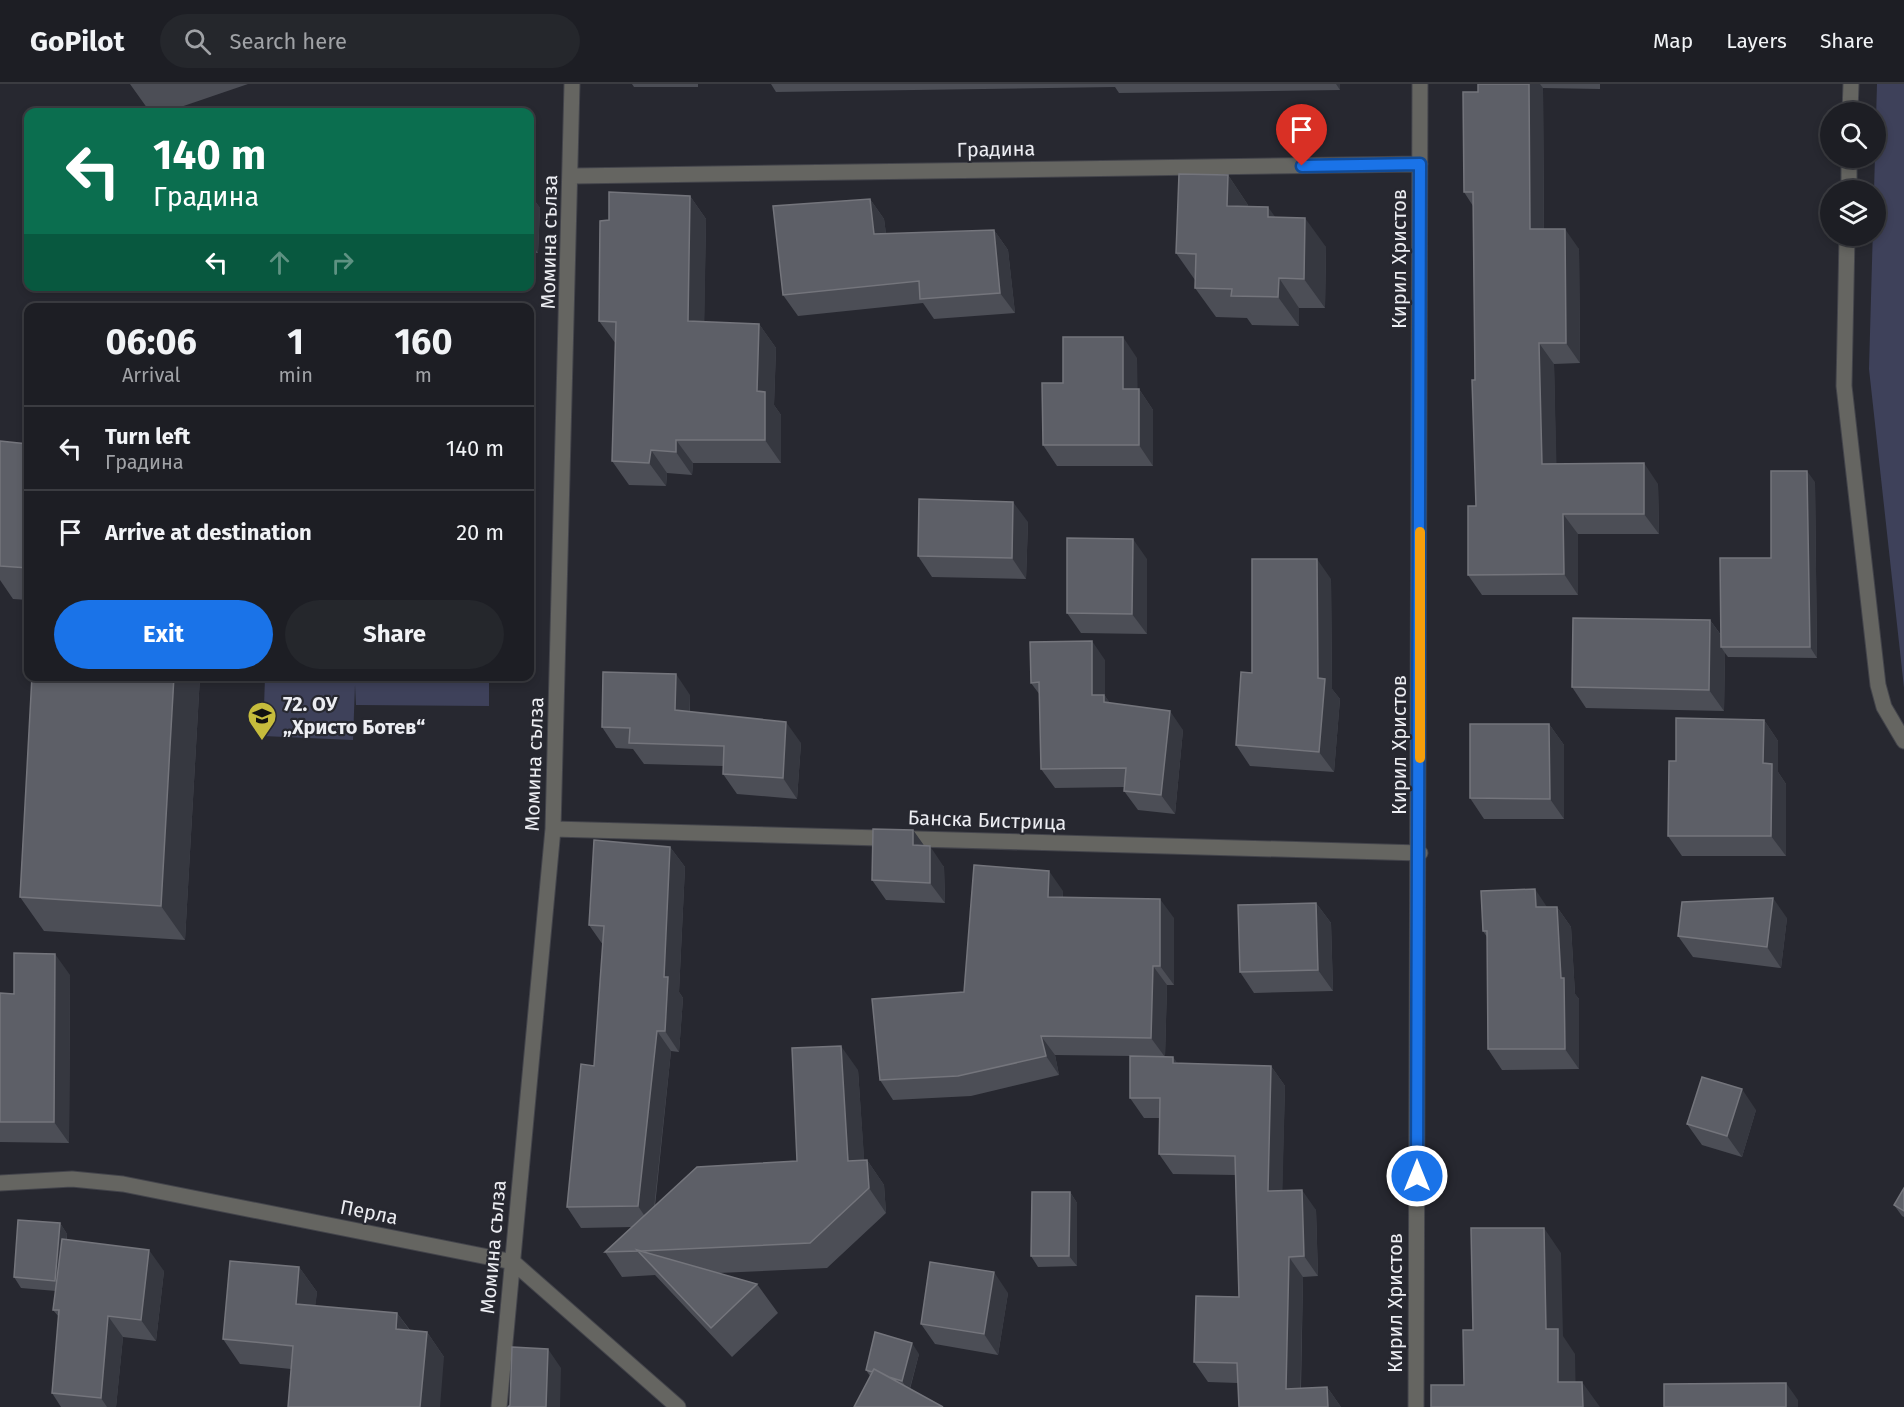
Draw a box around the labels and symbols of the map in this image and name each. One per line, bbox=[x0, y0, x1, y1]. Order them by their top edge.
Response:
pin bbox=[1276, 104, 1327, 166]
street label: Градина bbox=[956, 136, 1036, 162]
street label: Момина сълза bbox=[536, 175, 562, 309]
street label: Кирил Христов bbox=[1387, 189, 1411, 329]
street label: Кирил Христов bbox=[1387, 675, 1411, 815]
place label: 72. ОУ „Христо Ботев“ bbox=[283, 692, 425, 739]
street label: Момина сълза bbox=[520, 696, 548, 832]
school or university icon: 72. ОУ „Христо Ботев“ bbox=[246, 700, 278, 742]
street label: Банска Бистрица bbox=[907, 805, 1067, 835]
position arrow bbox=[1385, 1144, 1449, 1208]
street label: Момина сълза bbox=[475, 1179, 511, 1315]
street label: Перла bbox=[338, 1195, 400, 1229]
street label: Кирил Христов bbox=[1383, 1233, 1407, 1373]

